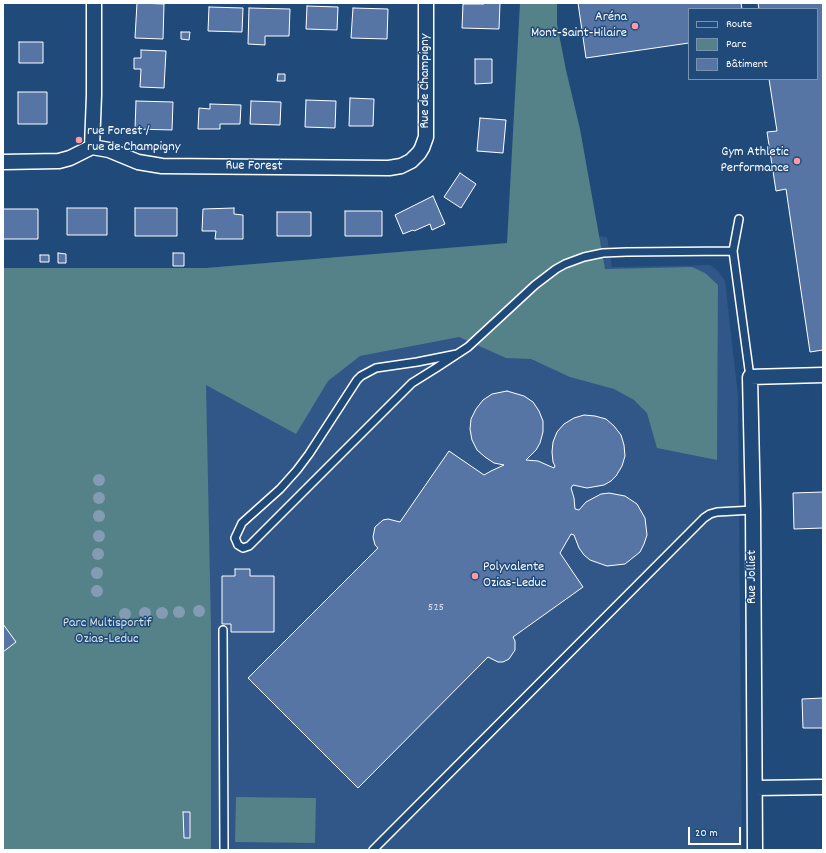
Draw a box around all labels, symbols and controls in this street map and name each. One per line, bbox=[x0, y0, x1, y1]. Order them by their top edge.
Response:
legend bbox=[688, 8, 818, 80]
place label: Aréna Mont-Saint-Hilaire bbox=[531, 10, 627, 42]
text: Route bbox=[726, 16, 752, 33]
marker: Aréna Mont-Saint-Hilaire bbox=[630, 21, 640, 31]
street label: Rue de Champigny bbox=[418, 34, 434, 128]
text: Parc bbox=[726, 36, 746, 53]
text: Bâtiment bbox=[726, 56, 768, 73]
place label: rue Forest / rue de Champigny bbox=[87, 124, 180, 156]
marker: rue Forest / rue de Champigny bbox=[74, 135, 84, 145]
place label: Gym Athletic Performance bbox=[720, 145, 789, 178]
marker: Gym Athletic Performance bbox=[792, 156, 802, 166]
street label: Rue Forest bbox=[225, 158, 283, 176]
street label: Rue Jolliet bbox=[745, 550, 761, 604]
place label: Polyvalente Ozias-Leduc bbox=[483, 560, 546, 592]
marker: Polyvalente Ozias-Leduc bbox=[470, 571, 480, 581]
house number: 525 bbox=[428, 601, 444, 615]
park label: Parc Multisportif Ozias-Leduc bbox=[63, 616, 151, 648]
scale bar bbox=[690, 819, 743, 845]
text: 20 m bbox=[695, 825, 718, 842]

